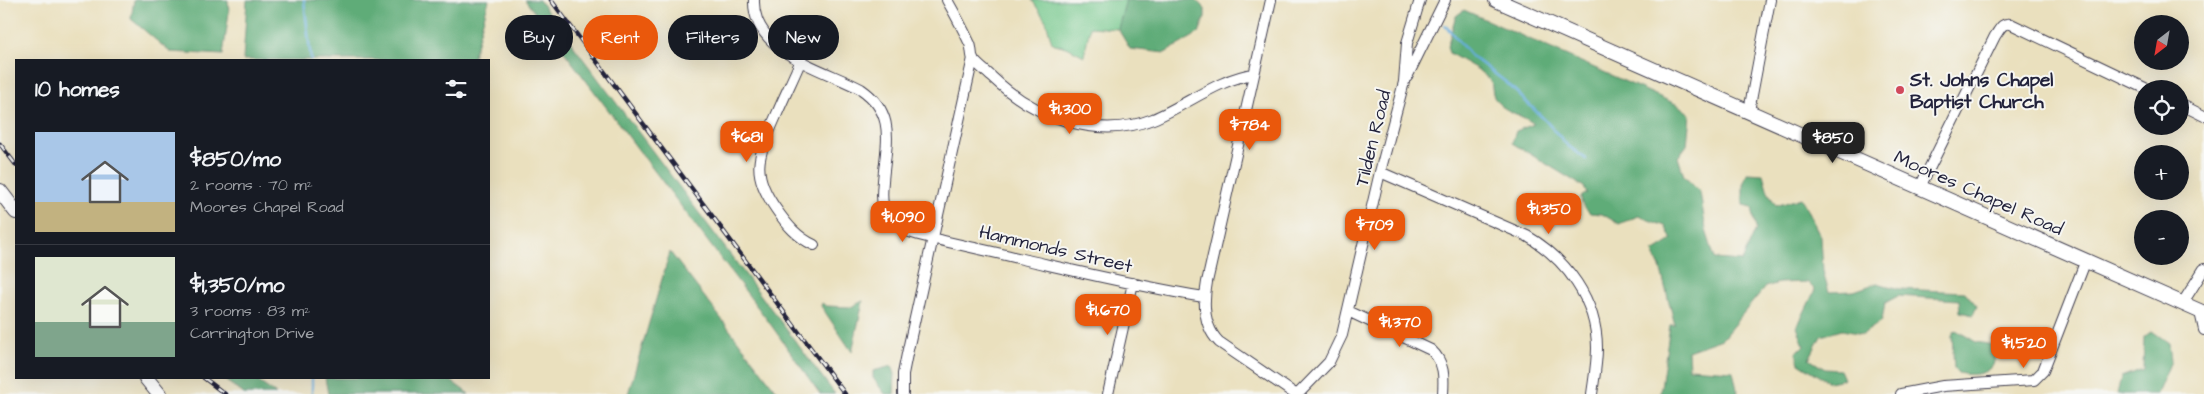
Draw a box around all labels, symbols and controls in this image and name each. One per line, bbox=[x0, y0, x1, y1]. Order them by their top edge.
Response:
chip: Buy bbox=[505, 15, 573, 60]
chip: Rent bbox=[583, 15, 658, 60]
chip: Filters bbox=[668, 15, 758, 60]
chip: New bbox=[768, 15, 839, 60]
north arrow bbox=[2134, 15, 2189, 70]
map controls bbox=[2134, 15, 2189, 265]
place label: St. Johns Chapel Baptist Church bbox=[1909, 67, 2053, 116]
text: 10 homes bbox=[35, 75, 120, 104]
icon: filters bbox=[442, 75, 470, 103]
button: locate bbox=[2134, 80, 2189, 135]
marker: St. Johns Chapel Baptist Church bbox=[1894, 84, 1906, 96]
street label: Tilden Road bbox=[1348, 87, 1399, 189]
pin: $1,300 bbox=[1029, 92, 1111, 135]
text: $1,300 bbox=[1049, 98, 1091, 120]
pin: $784 bbox=[1220, 108, 1280, 151]
text: $784 bbox=[1230, 114, 1270, 136]
pin: $681 bbox=[717, 120, 777, 163]
pin: $850 bbox=[1803, 121, 1863, 164]
text: $681 bbox=[731, 126, 763, 148]
text: $850 bbox=[1813, 127, 1853, 149]
street label: Moores Chapel Road bbox=[1889, 144, 2068, 243]
text: $850/mo bbox=[190, 145, 281, 174]
button: + bbox=[2134, 145, 2189, 200]
icon: home bbox=[75, 152, 135, 212]
text: 2 rooms · 70 m² bbox=[190, 174, 313, 196]
pin: $1,350 bbox=[1508, 192, 1590, 235]
text: Moores Chapel Road bbox=[190, 196, 344, 218]
text: $1,350 bbox=[1527, 198, 1571, 220]
pin: $1,090 bbox=[862, 200, 944, 243]
text: $1,090 bbox=[881, 206, 925, 228]
pin: $709 bbox=[1345, 208, 1405, 251]
button: − bbox=[2134, 210, 2189, 265]
text: $709 bbox=[1356, 214, 1394, 236]
street label: Hammonds Street bbox=[976, 219, 1135, 280]
text: $1,350/mo bbox=[190, 271, 285, 300]
icon: home bbox=[75, 277, 135, 337]
pin: $1,670 bbox=[1067, 294, 1149, 336]
text: $1,670 bbox=[1086, 299, 1130, 321]
text: 3 rooms · 83 m² bbox=[190, 300, 310, 322]
pin: $1,370 bbox=[1359, 306, 1441, 348]
text: $1,370 bbox=[1379, 311, 1421, 333]
text: Carrington Drive bbox=[190, 322, 314, 344]
pin: $1,520 bbox=[1983, 326, 2065, 369]
text: $1,520 bbox=[2002, 332, 2046, 354]

